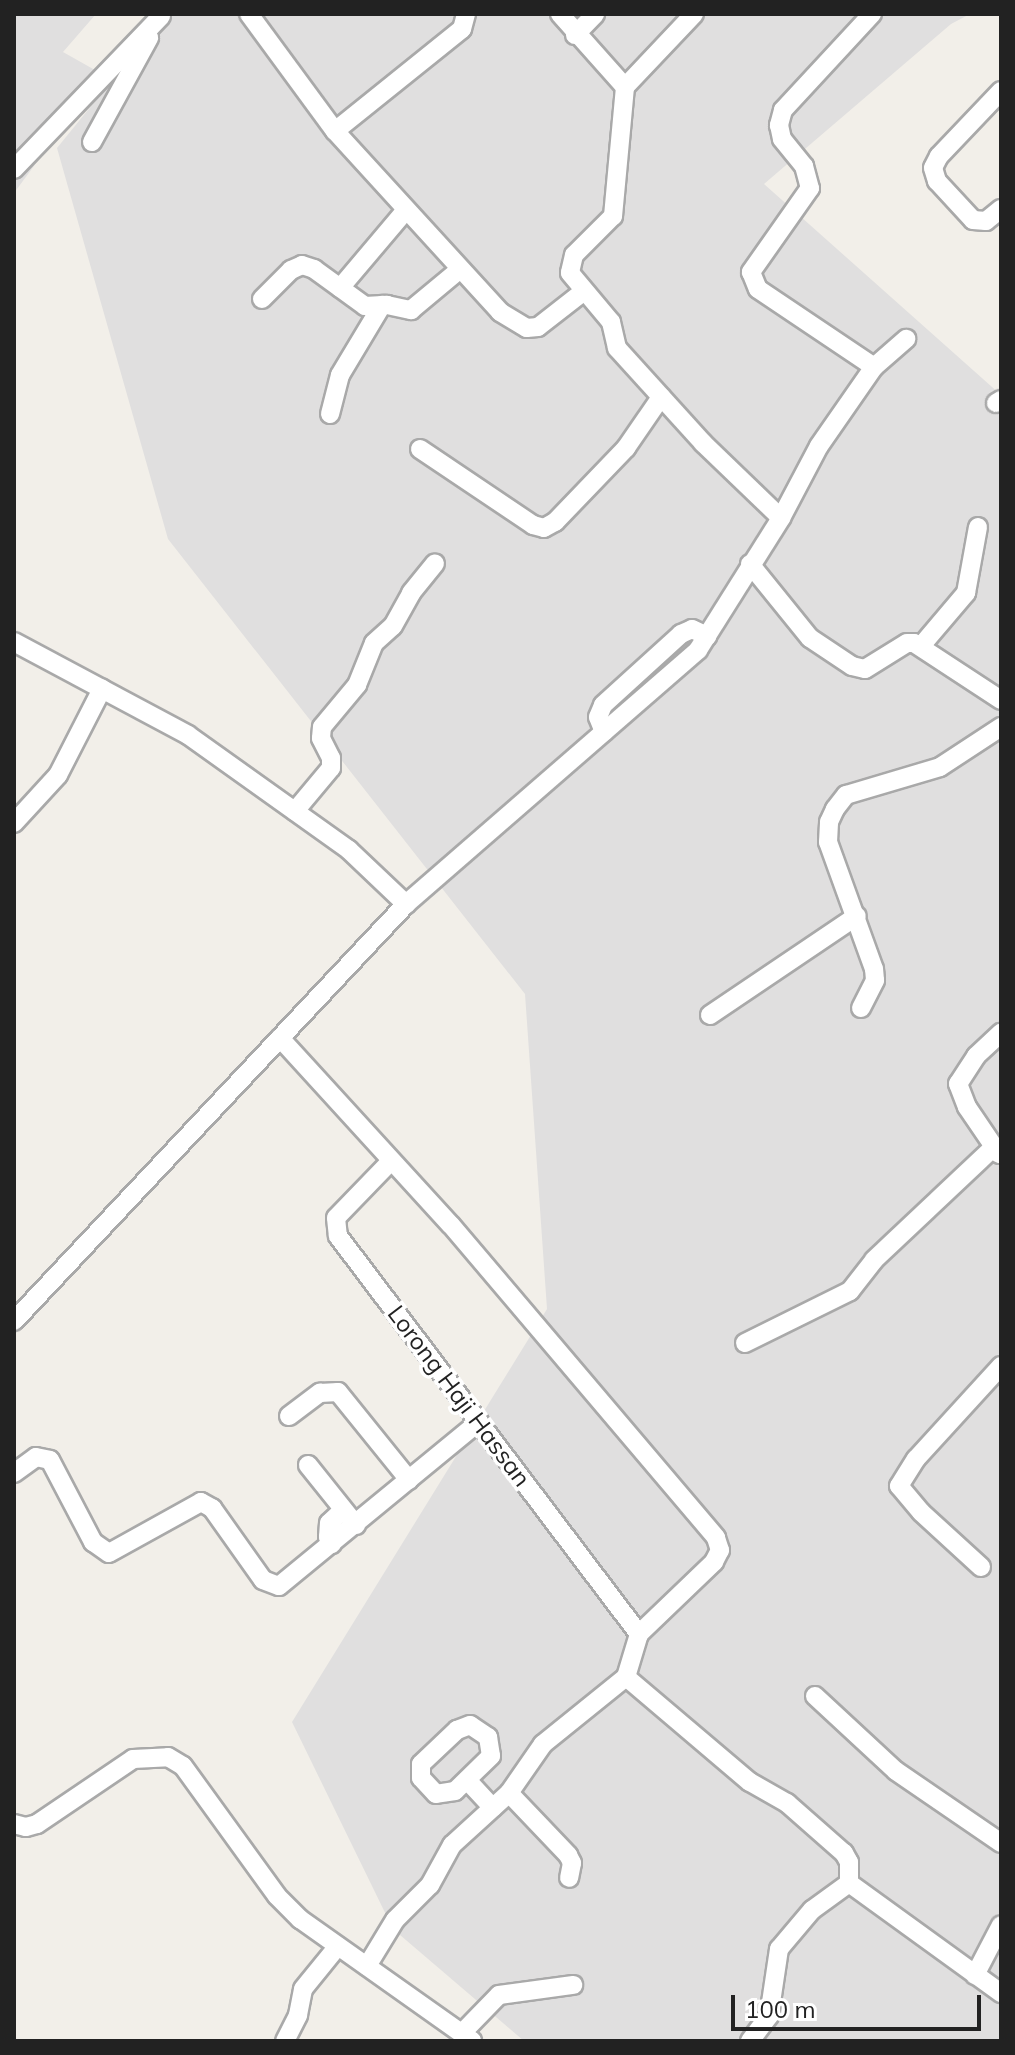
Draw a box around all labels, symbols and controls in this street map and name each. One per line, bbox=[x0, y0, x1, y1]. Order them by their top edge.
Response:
street label: Lorong Haji Hassan bbox=[382, 1300, 536, 1492]
scale bar bbox=[735, 1979, 985, 2029]
text: 100 m bbox=[745, 1994, 816, 2024]

